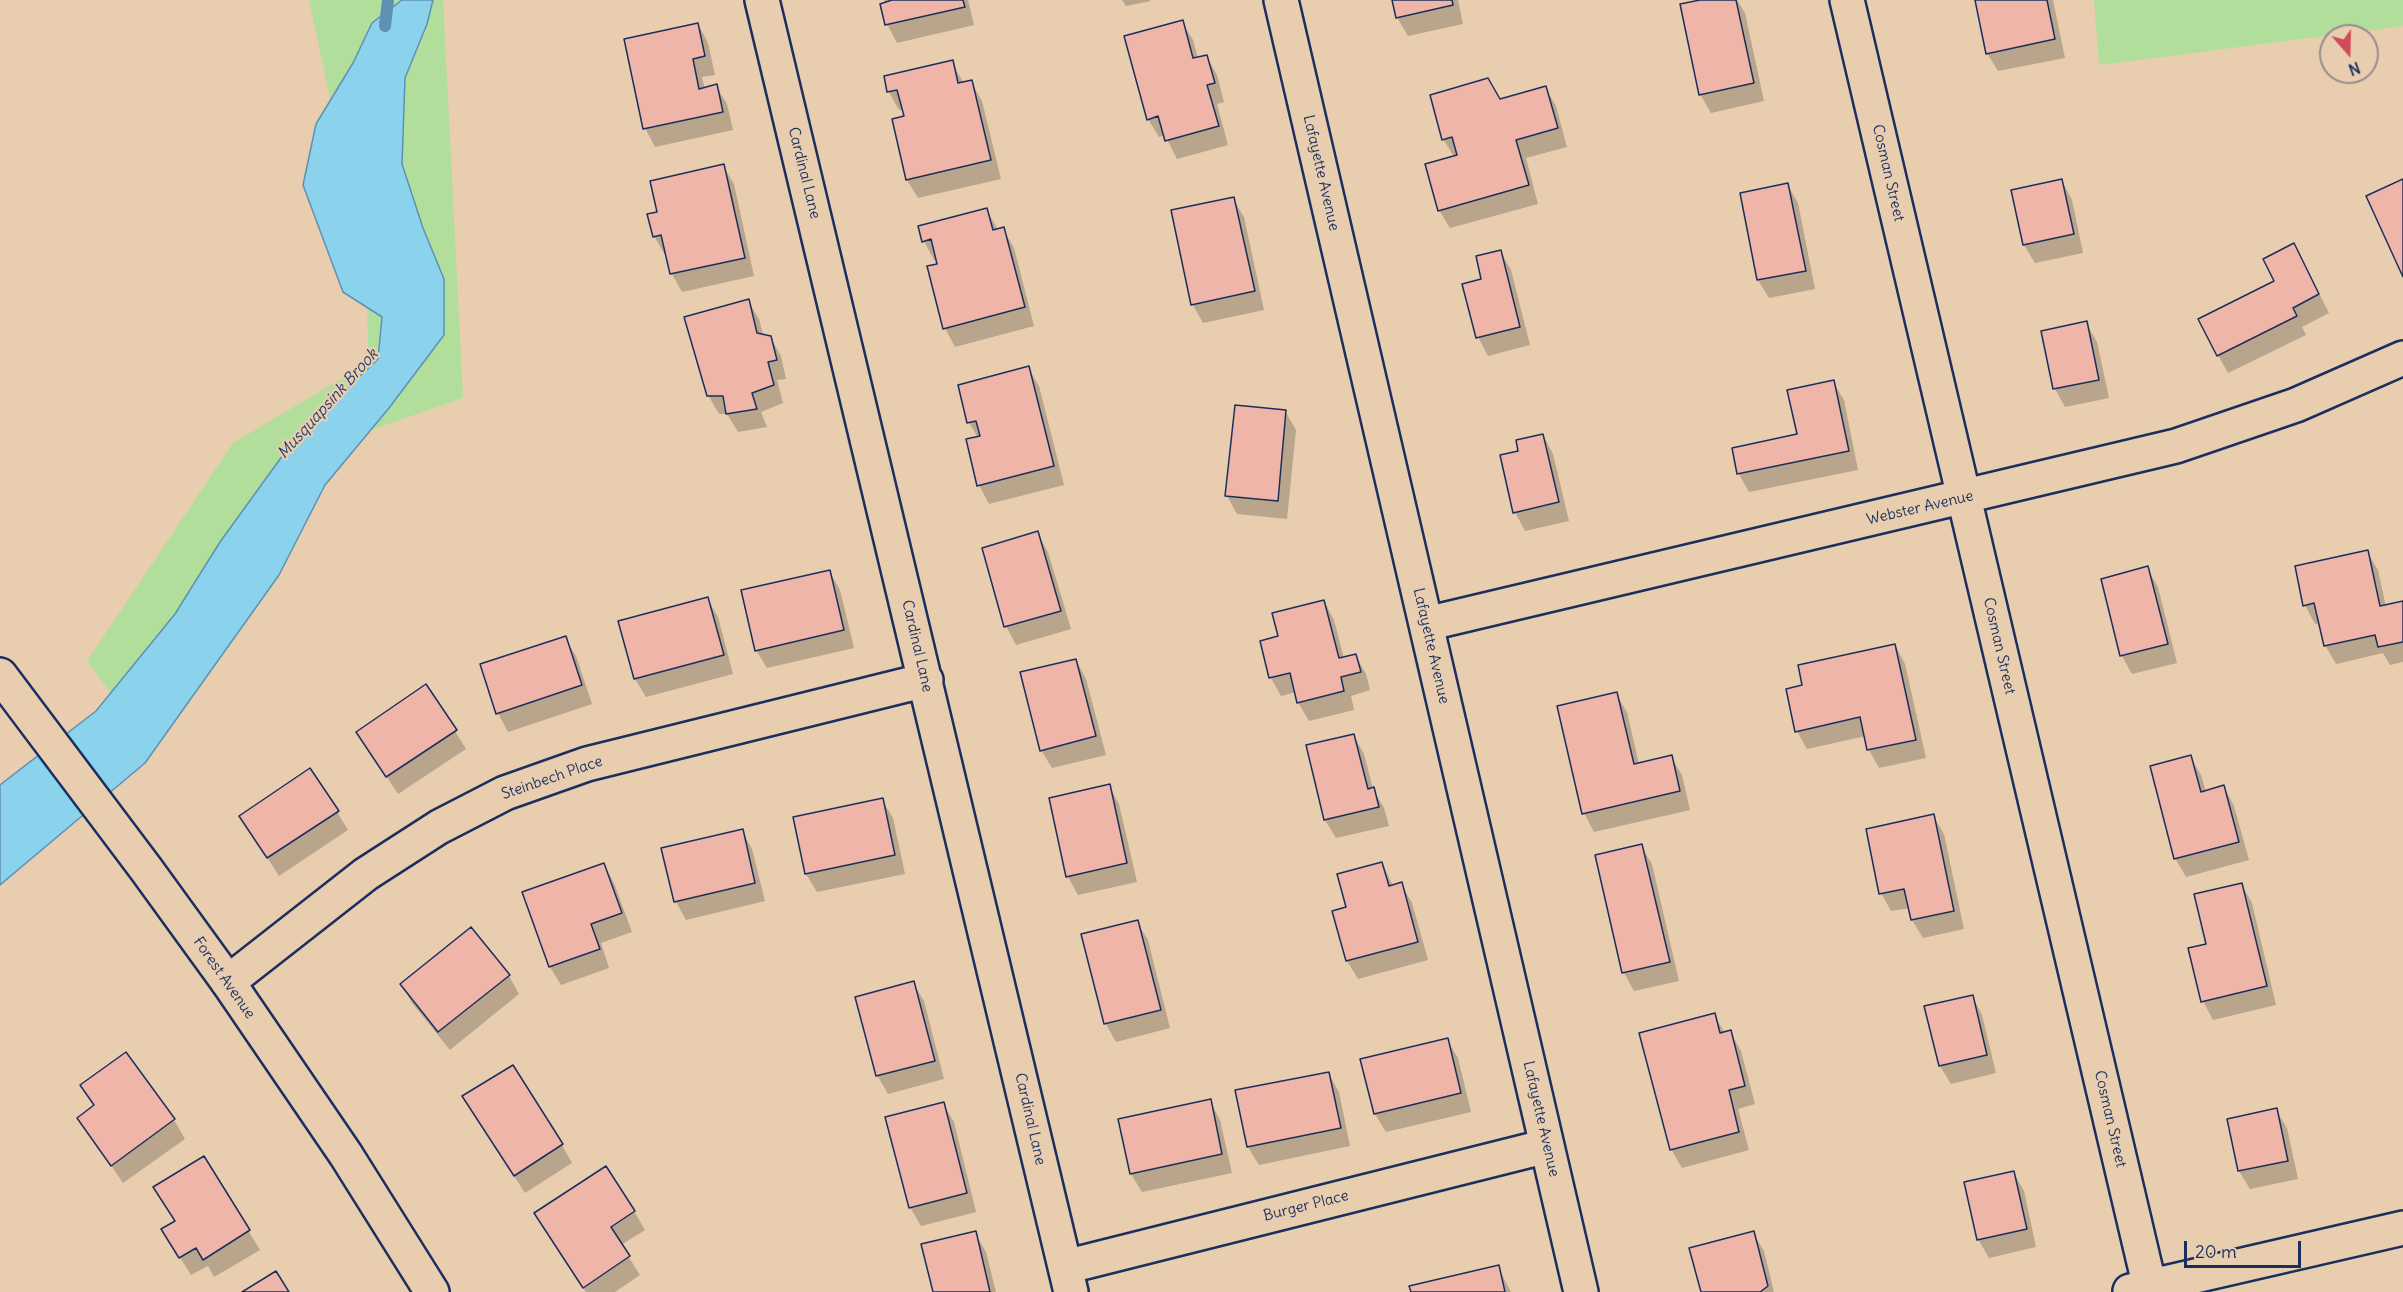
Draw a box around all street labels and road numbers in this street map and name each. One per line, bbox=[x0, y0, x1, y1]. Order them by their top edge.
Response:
street label: Lafayette Avenue bbox=[1299, 113, 1343, 233]
street label: Cosman Street bbox=[1868, 123, 1908, 223]
street label: Cardinal Lane bbox=[784, 125, 824, 221]
street label: Webster Avenue bbox=[1865, 487, 1975, 529]
street label: Lafayette Avenue bbox=[1409, 586, 1453, 706]
street label: Cosman Street bbox=[1979, 596, 2019, 696]
street label: Cardinal Lane bbox=[898, 598, 936, 694]
street label: Steinbech Place bbox=[499, 752, 605, 804]
street label: Forest Avenue bbox=[189, 934, 259, 1022]
street label: Lafayette Avenue bbox=[1519, 1059, 1563, 1179]
street label: Cosman Street bbox=[2090, 1069, 2130, 1169]
street label: Cardinal Lane bbox=[1011, 1071, 1049, 1167]
street label: Burger Place bbox=[1262, 1187, 1350, 1225]

